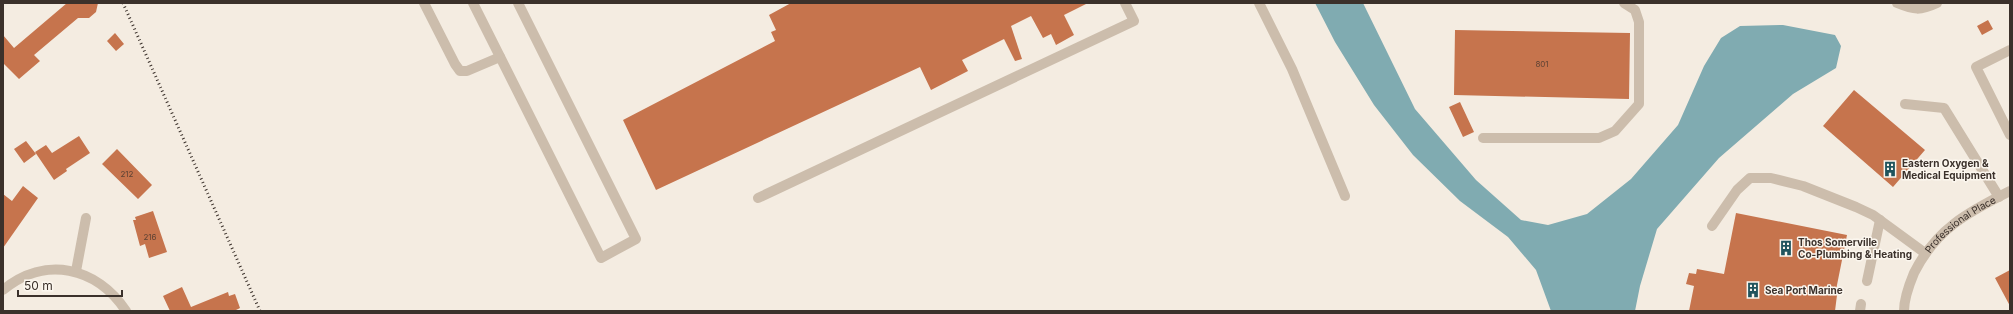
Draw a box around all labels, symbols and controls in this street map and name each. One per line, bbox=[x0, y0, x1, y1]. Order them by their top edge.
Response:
house number: 801 bbox=[1535, 59, 1549, 69]
place label: Eastern Oxygen & Medical Equipment bbox=[1902, 157, 1996, 181]
building icon: Eastern Oxygen & Medical Equipment bbox=[1881, 160, 1899, 178]
house number: 212 bbox=[120, 169, 134, 179]
street label: Professional Place bbox=[1922, 193, 1998, 255]
house number: 216 bbox=[143, 232, 157, 242]
place label: Thos Somerville Co-Plumbing & Heating bbox=[1798, 236, 1912, 261]
building icon: Thos Somerville Co-Plumbing & Heating bbox=[1777, 239, 1795, 257]
scale bar bbox=[18, 272, 122, 298]
text: 50 m bbox=[24, 278, 53, 293]
building icon: Sea Port Marine bbox=[1744, 281, 1762, 299]
place label: Sea Port Marine bbox=[1765, 284, 1843, 296]

